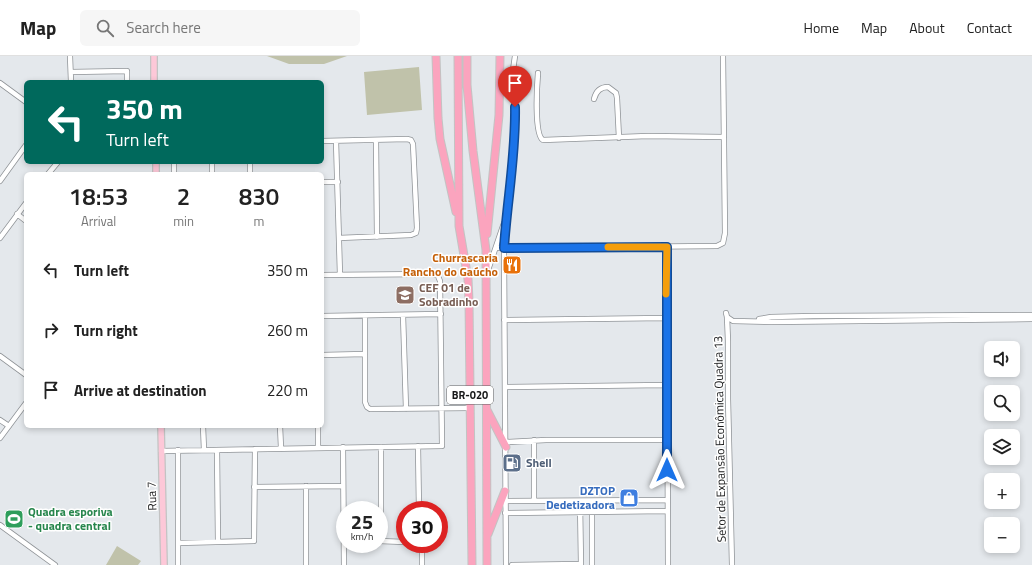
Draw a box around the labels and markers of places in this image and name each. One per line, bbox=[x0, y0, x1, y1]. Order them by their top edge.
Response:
pin bbox=[498, 66, 532, 107]
place label: Churrascaria Rancho do Gaúcho bbox=[403, 248, 498, 281]
restaurant icon: Churrascaria Rancho do Gaúcho bbox=[501, 254, 523, 276]
place label: CEF 01 de Sobradinho bbox=[419, 278, 478, 311]
school or university icon: CEF 01 de Sobradinho bbox=[394, 284, 416, 306]
fuel station icon: Shell bbox=[501, 452, 523, 474]
place label: Shell bbox=[526, 453, 552, 472]
place label: DZTOP Dedetizadora bbox=[546, 481, 615, 514]
shop icon: DZTOP Dedetizadora bbox=[618, 487, 640, 509]
place label: Quadra esporiva - quadra central bbox=[28, 502, 113, 535]
sports icon: Quadra esporiva - quadra central bbox=[3, 508, 25, 530]

